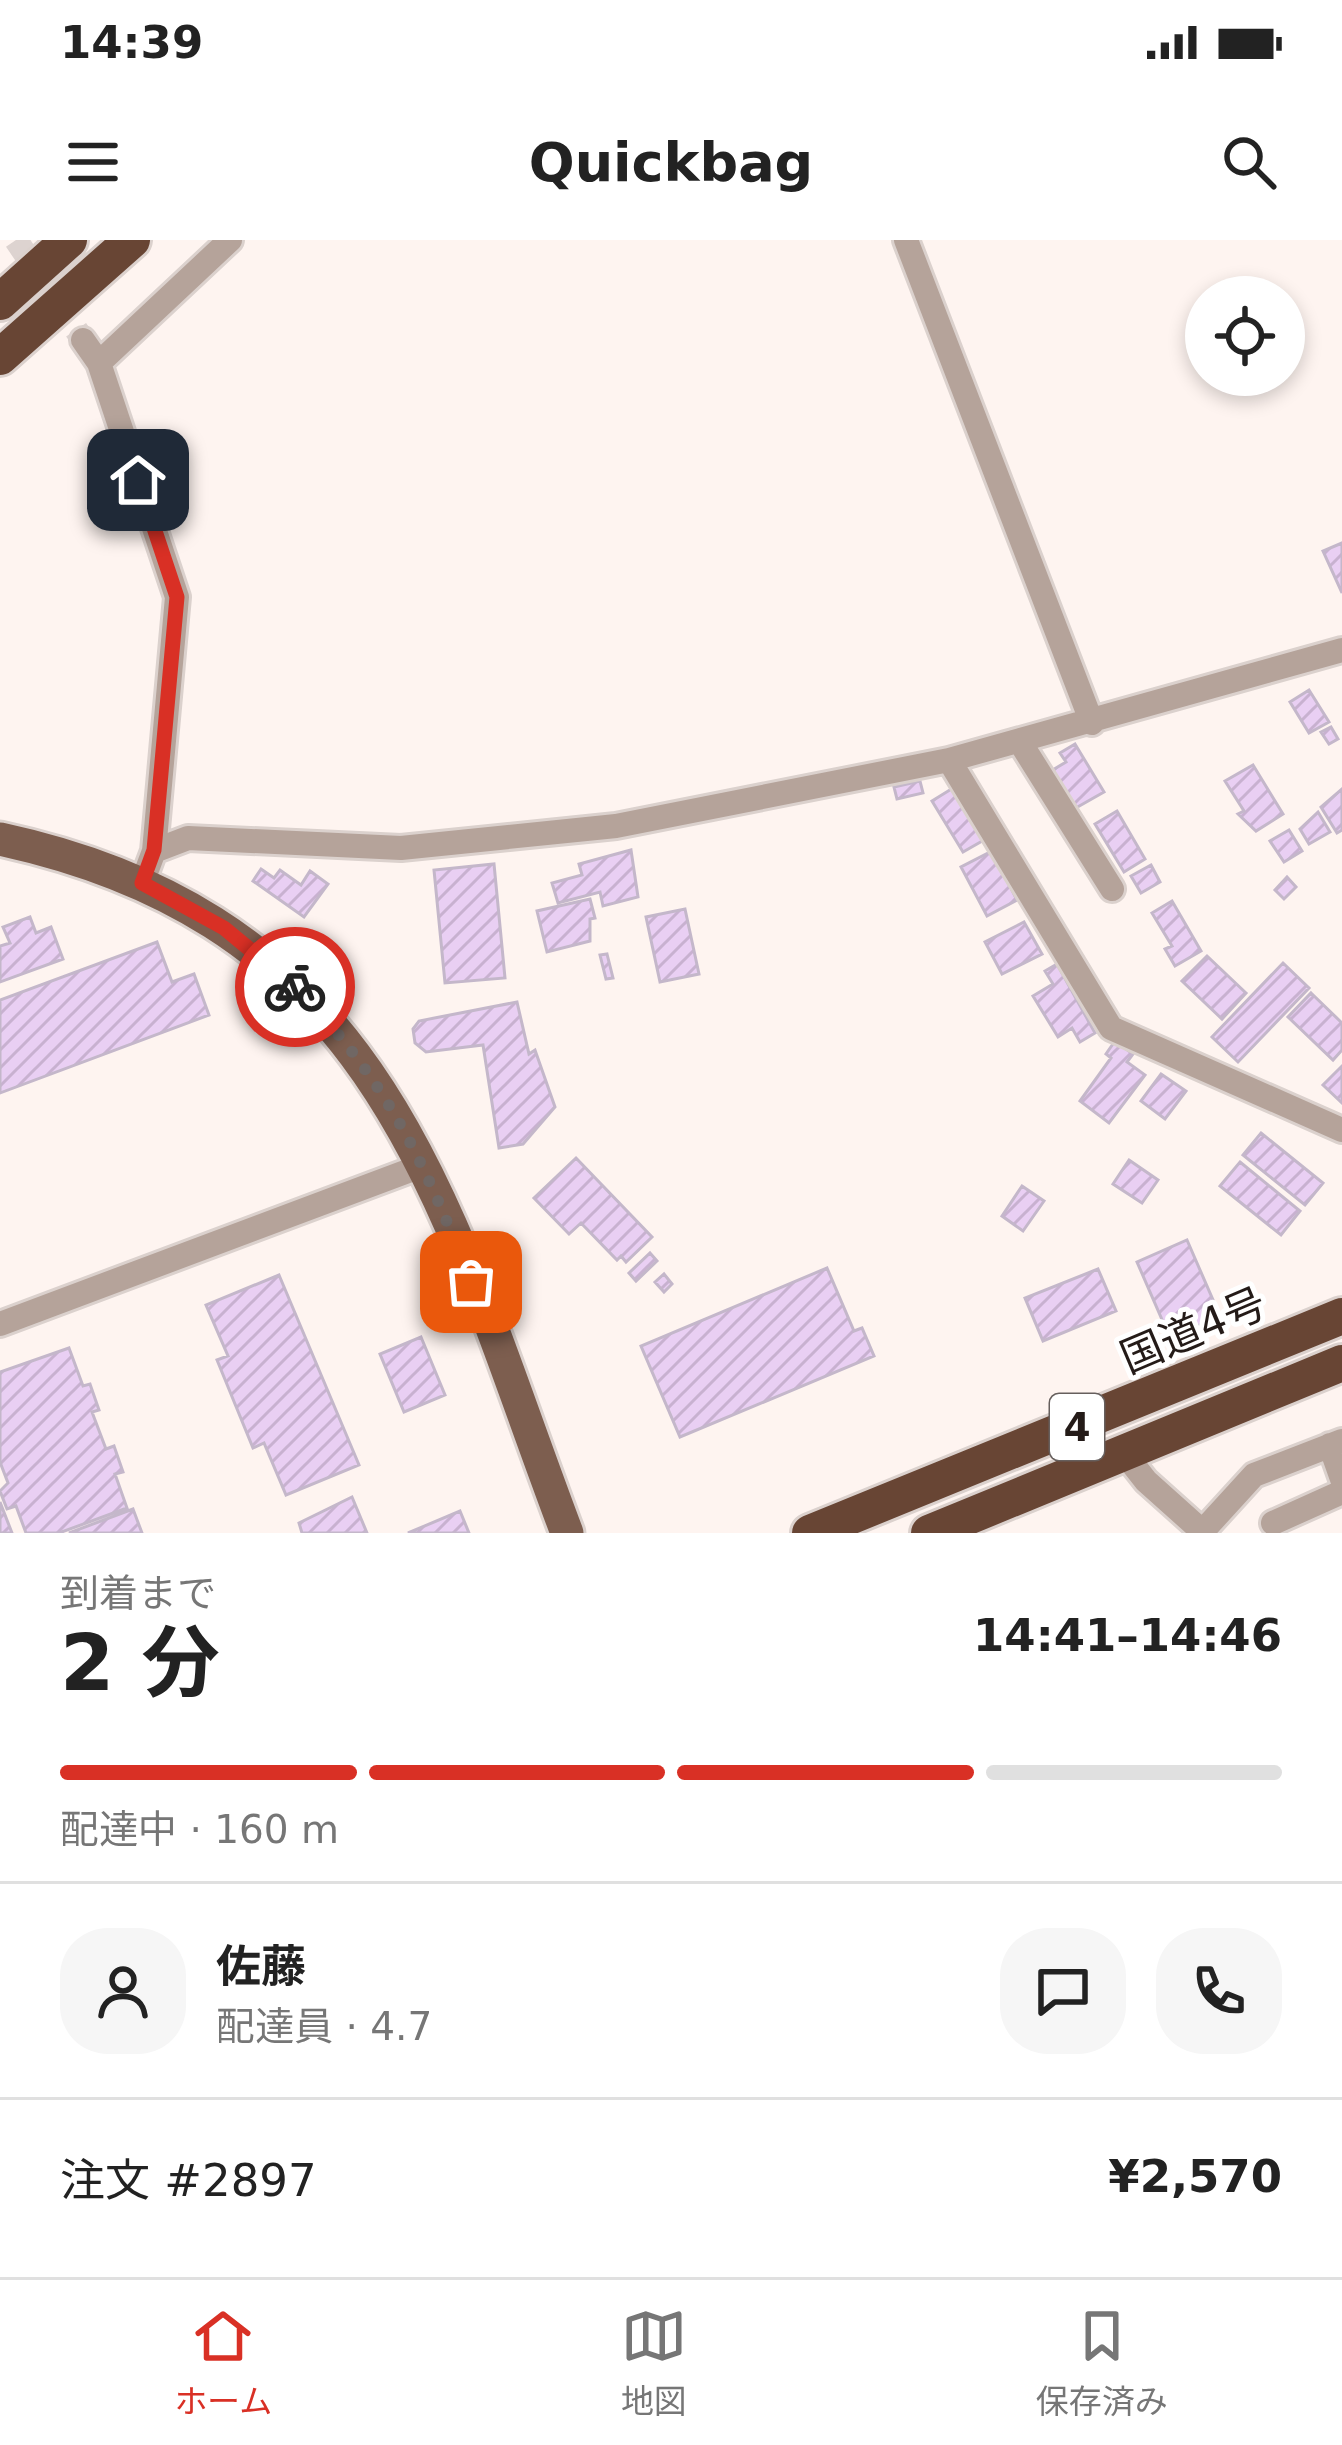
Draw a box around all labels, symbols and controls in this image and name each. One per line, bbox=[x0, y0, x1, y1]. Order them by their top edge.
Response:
text: 14:39 bbox=[60, 16, 203, 69]
icon: menu bbox=[60, 129, 126, 195]
icon: search bbox=[1216, 129, 1282, 195]
text: Quickbag bbox=[529, 131, 813, 194]
map controls bbox=[1185, 276, 1305, 396]
button: locate bbox=[1185, 276, 1305, 396]
pin bbox=[87, 429, 189, 531]
icon: home bbox=[105, 447, 171, 513]
courier bbox=[235, 927, 355, 1047]
icon: bike bbox=[262, 954, 328, 1020]
pin bbox=[420, 1231, 522, 1333]
icon: bag bbox=[438, 1249, 504, 1315]
street label: 国道4号 bbox=[1113, 1278, 1273, 1383]
road number: 4 bbox=[1050, 1394, 1104, 1460]
text: 到着まで bbox=[60, 1571, 216, 1616]
text: 14:41–14:46 bbox=[973, 1609, 1282, 1662]
text: 2 分 bbox=[60, 1618, 219, 1708]
text: 配達中 · 160 m bbox=[60, 1807, 339, 1852]
button: person bbox=[60, 1928, 186, 2054]
button: chat bbox=[1000, 1928, 1126, 2054]
button: phone bbox=[1156, 1928, 1282, 2054]
text: 佐藤 bbox=[216, 1940, 306, 1993]
text: 配達員 · 4.7 bbox=[216, 2004, 432, 2049]
text: ¥2,570 bbox=[1108, 2150, 1282, 2203]
text: 注文 #2897 bbox=[60, 2154, 317, 2207]
tab: ホーム bbox=[174, 2303, 272, 2423]
tab: 地図 bbox=[621, 2303, 687, 2423]
tab: 保存済み bbox=[1036, 2303, 1168, 2423]

